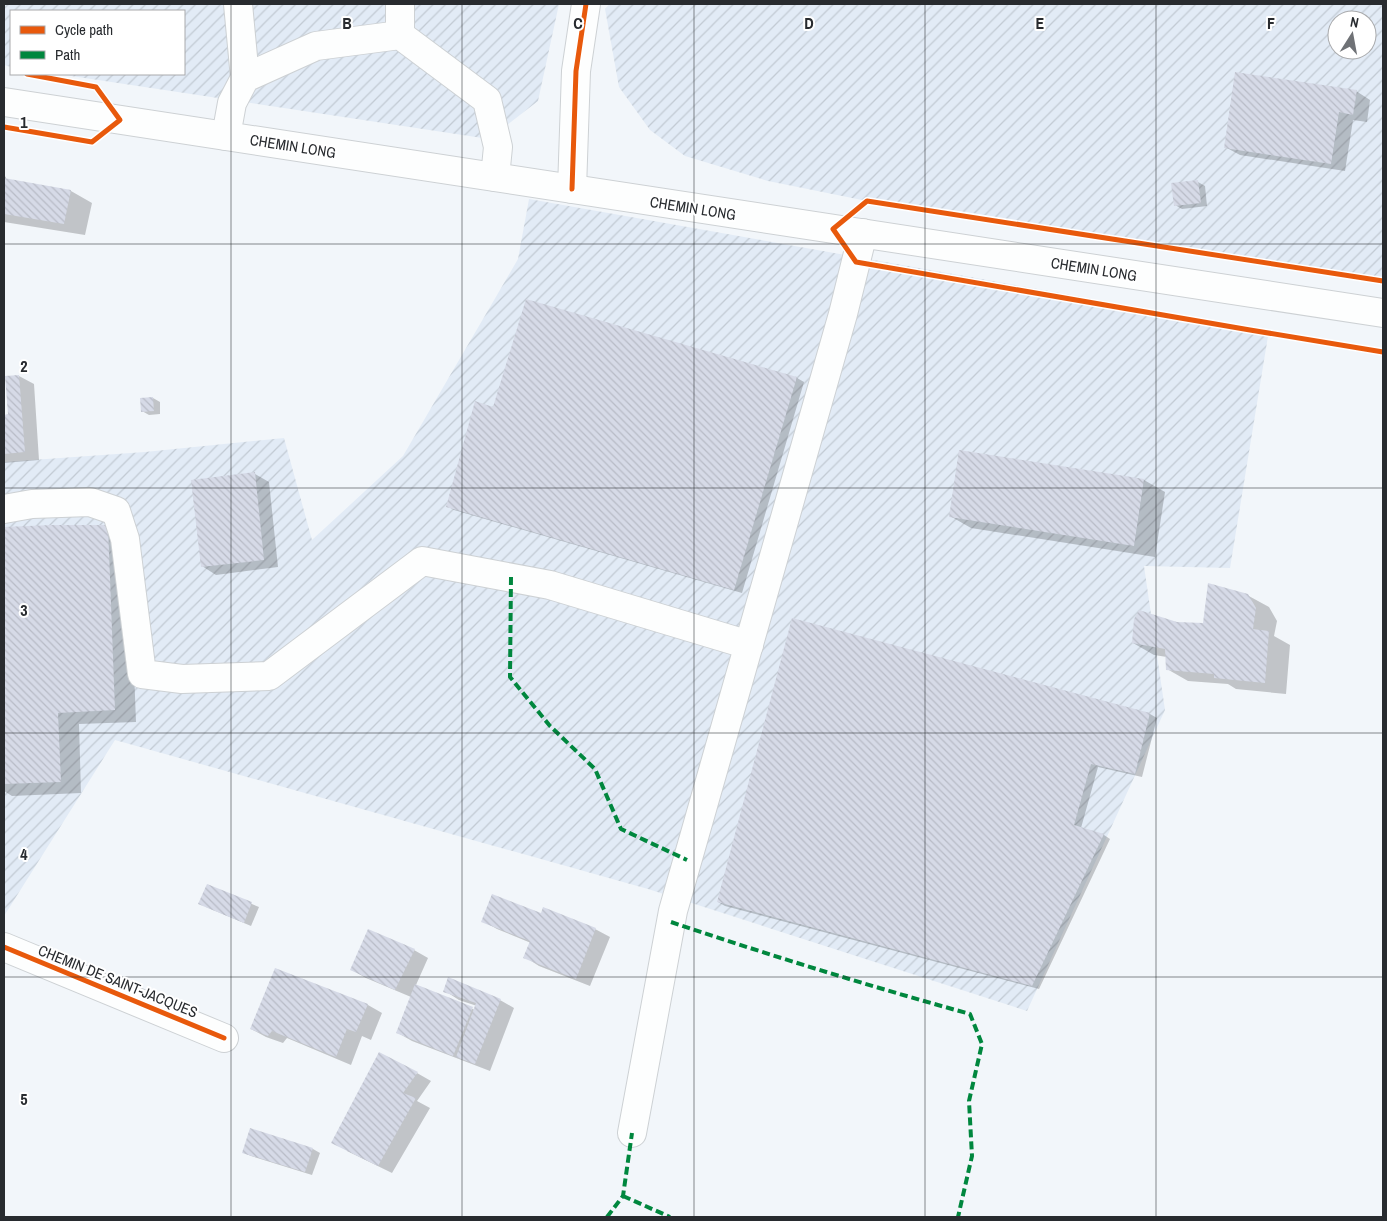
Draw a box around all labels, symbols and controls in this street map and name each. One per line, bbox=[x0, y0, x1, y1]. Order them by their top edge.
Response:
legend bbox=[10, 10, 185, 75]
north arrow bbox=[1327, 10, 1377, 60]
text: B bbox=[342, 12, 352, 34]
text: C bbox=[573, 12, 583, 34]
text: D bbox=[804, 12, 814, 34]
text: E bbox=[1036, 12, 1045, 34]
text: F bbox=[1267, 12, 1275, 34]
text: N bbox=[1349, 13, 1360, 32]
text: Cycle path bbox=[55, 19, 113, 40]
text: Path bbox=[55, 44, 80, 65]
text: 1 bbox=[20, 111, 28, 133]
street label: CHEMIN LONG bbox=[248, 129, 338, 163]
street label: CHEMIN LONG bbox=[648, 191, 738, 225]
street label: CHEMIN LONG bbox=[1049, 252, 1139, 286]
text: 2 bbox=[20, 355, 28, 377]
text: 3 bbox=[20, 599, 28, 621]
text: 4 bbox=[20, 843, 28, 865]
street label: CHEMIN DE SAINT-JACQUES bbox=[35, 939, 201, 1023]
text: 5 bbox=[20, 1088, 28, 1110]

